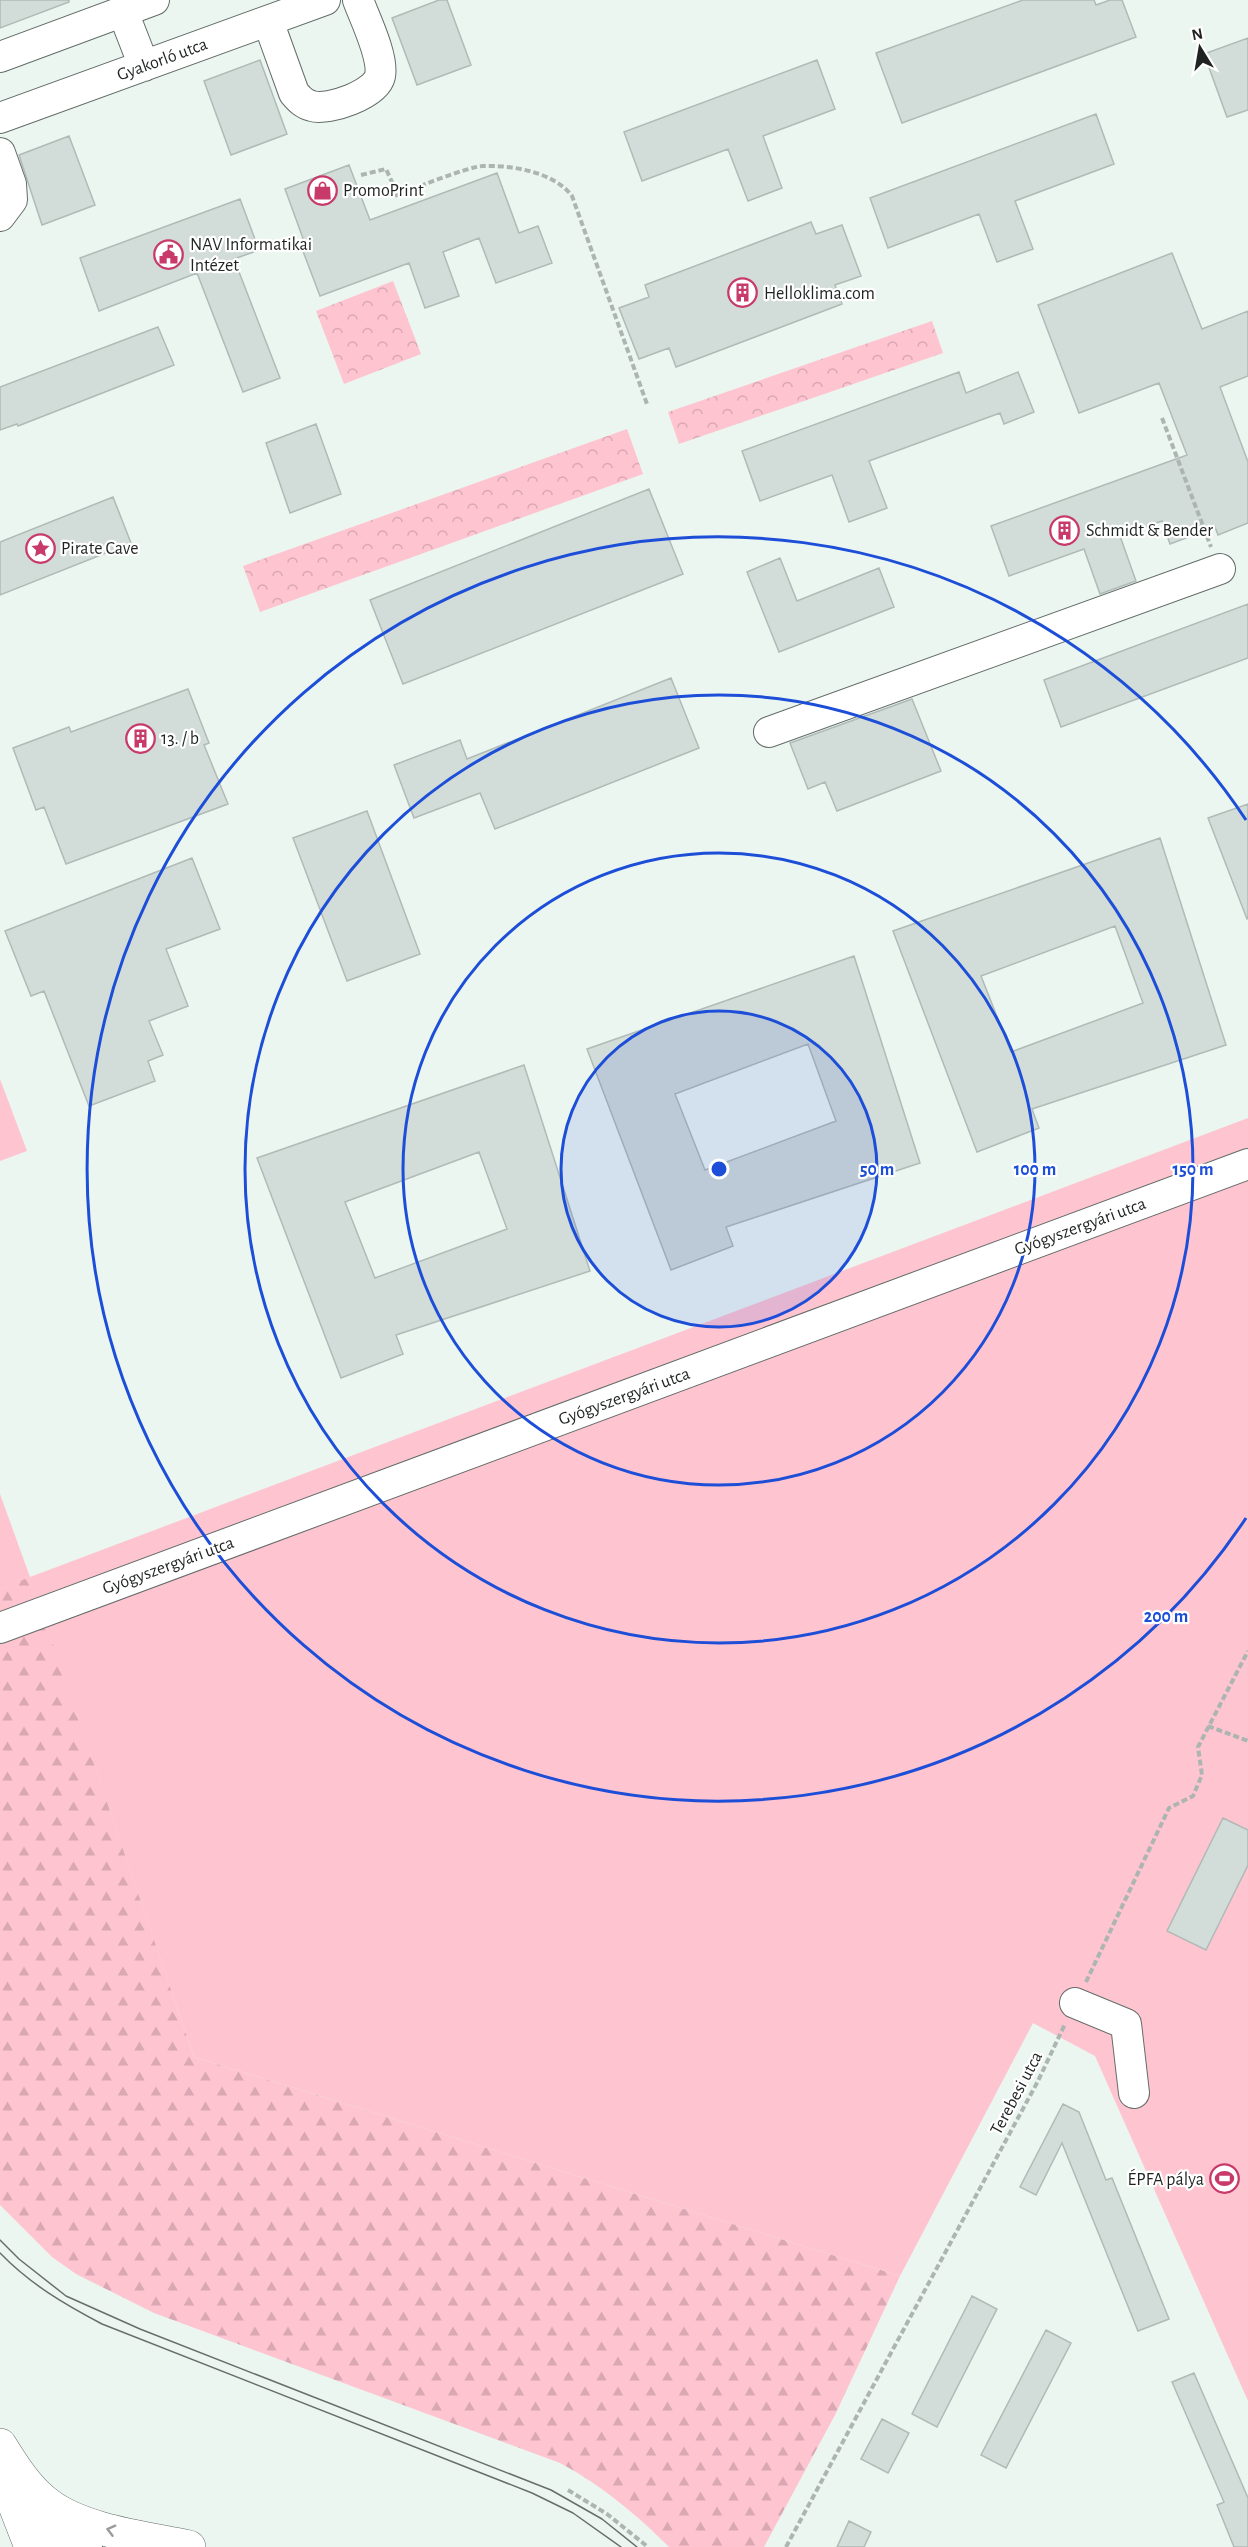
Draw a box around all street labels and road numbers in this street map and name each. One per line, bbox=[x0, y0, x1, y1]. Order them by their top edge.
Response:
street label: Gyakorló utca bbox=[115, 35, 210, 85]
street label: Gyógyszergyári utca bbox=[1012, 1195, 1148, 1259]
street label: Gyógyszergyári utca bbox=[556, 1365, 692, 1429]
street label: Gyógyszergyári utca bbox=[100, 1534, 236, 1598]
street label: Terebesi utca bbox=[988, 2049, 1046, 2138]

